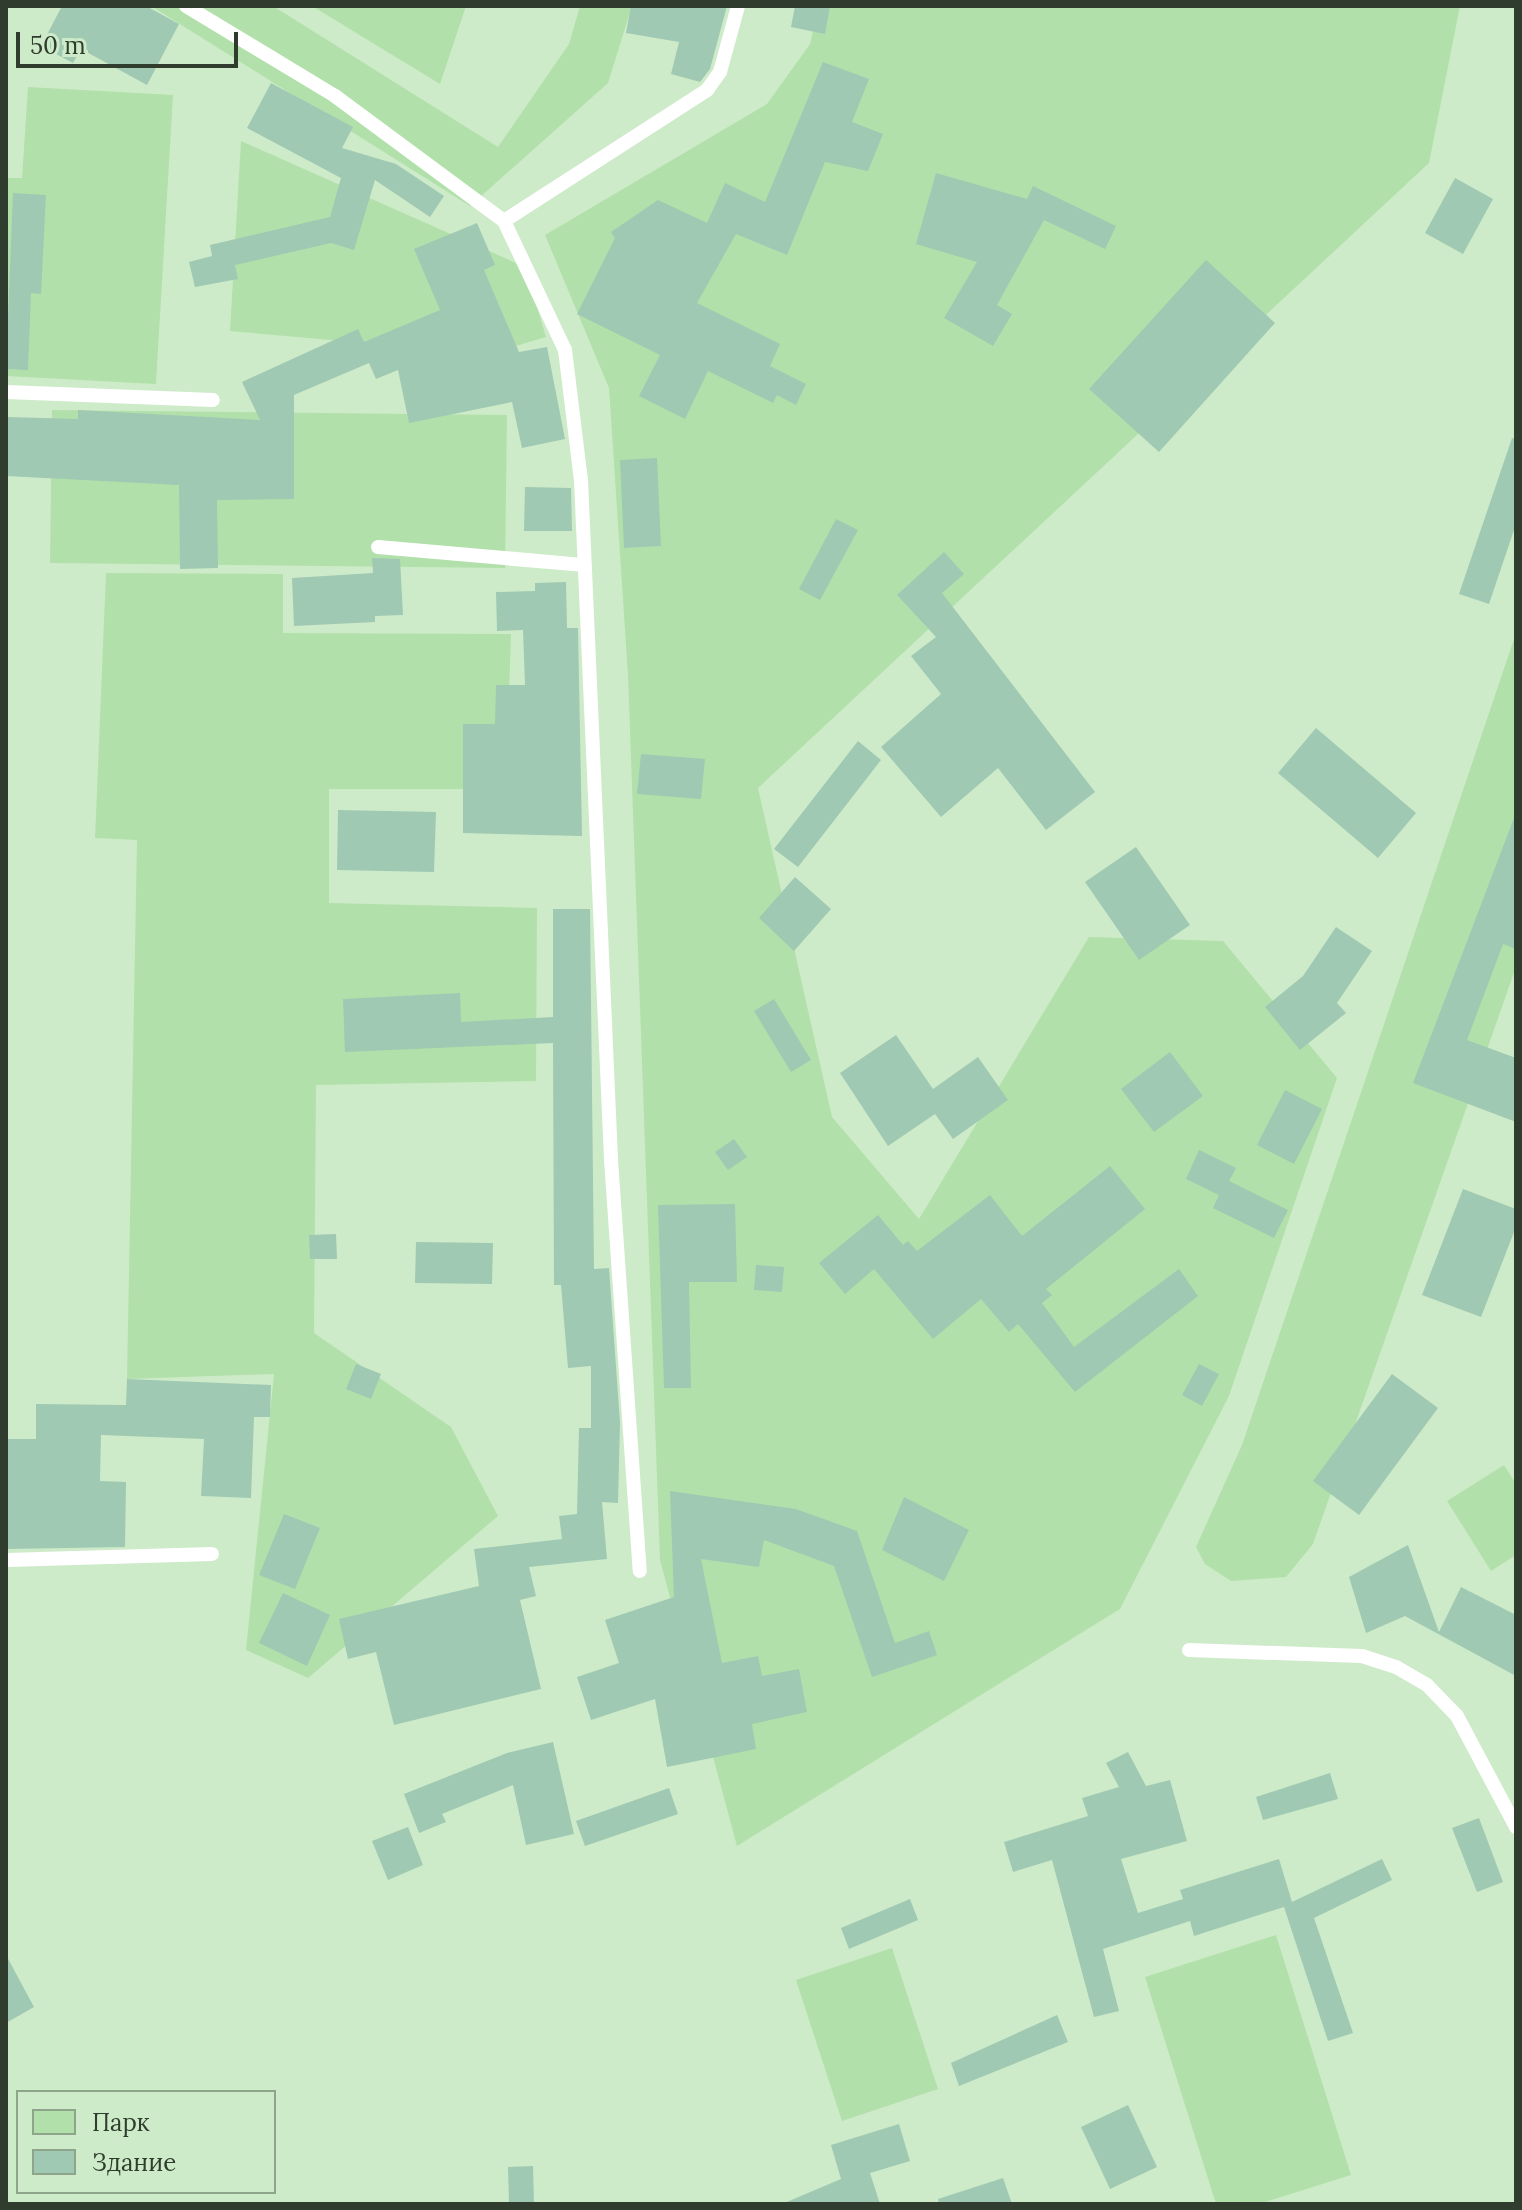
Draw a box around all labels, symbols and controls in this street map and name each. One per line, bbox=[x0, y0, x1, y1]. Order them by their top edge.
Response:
scale bar bbox=[20, 16, 242, 66]
text: 50 m bbox=[30, 30, 86, 61]
legend bbox=[16, 2090, 276, 2194]
text: Парк bbox=[92, 2107, 150, 2138]
text: Здание bbox=[92, 2147, 176, 2178]

